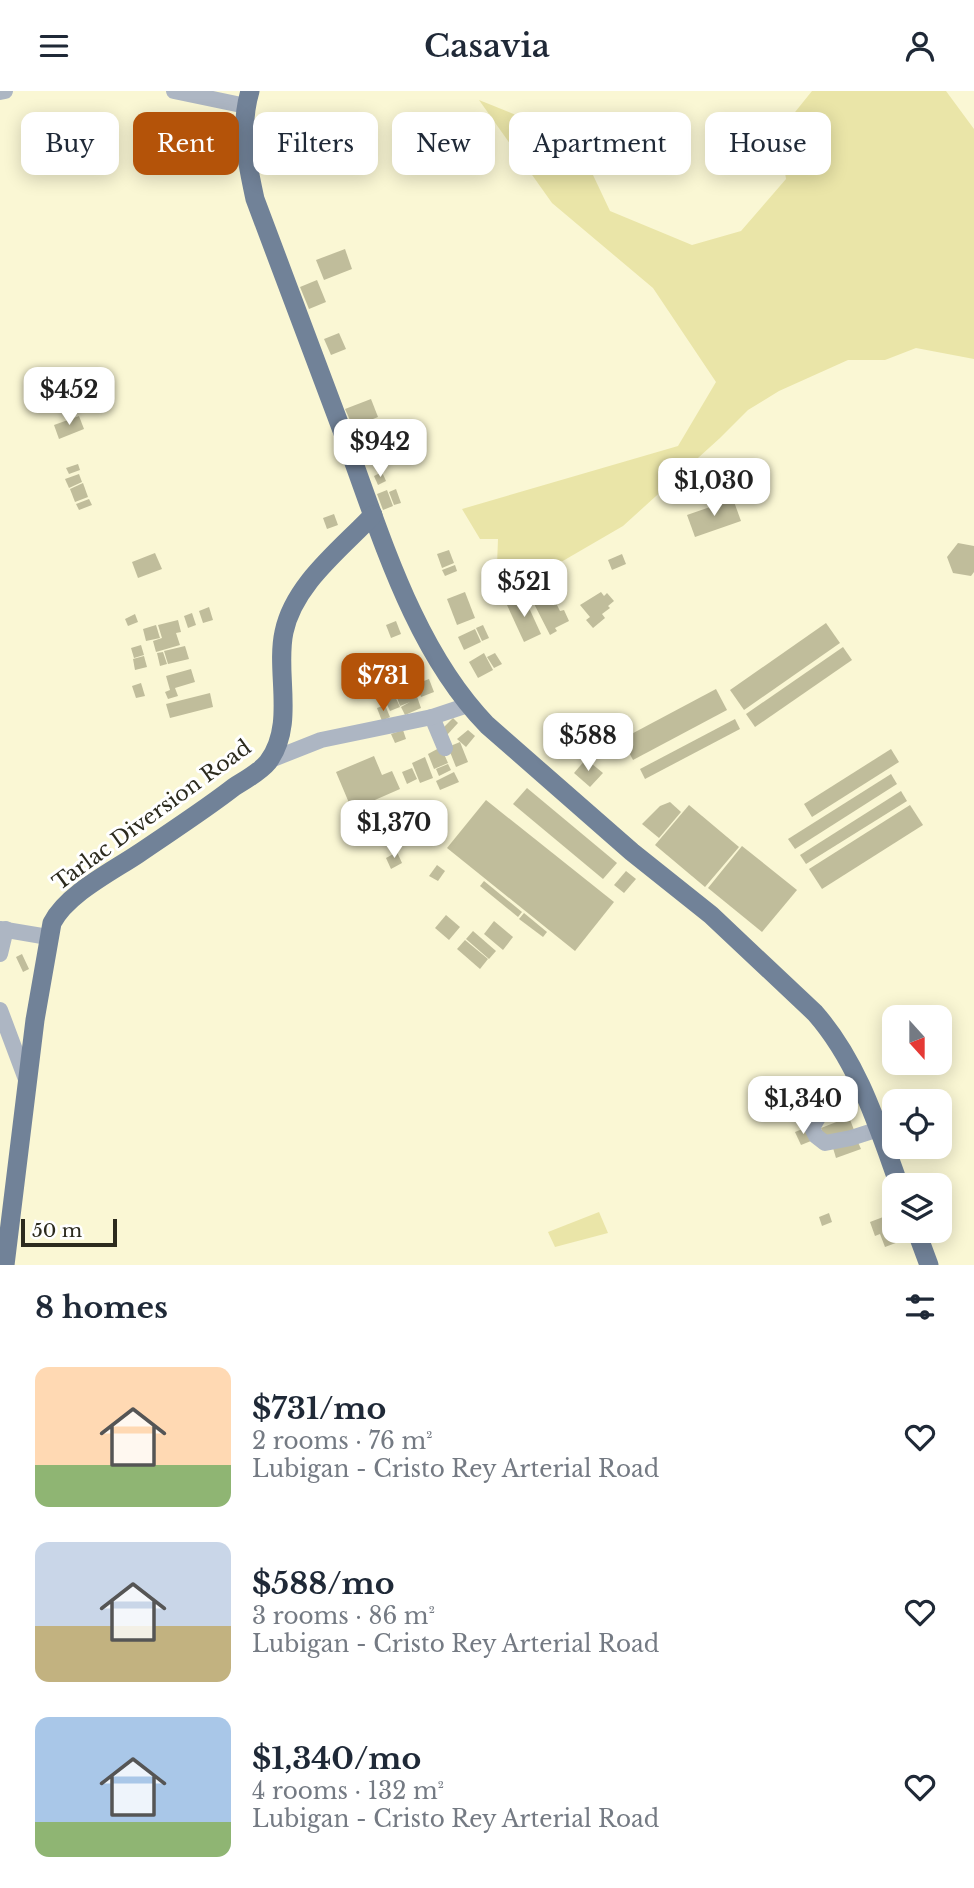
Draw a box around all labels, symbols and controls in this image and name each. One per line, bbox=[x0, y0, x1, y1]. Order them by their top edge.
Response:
text: Casavia bbox=[424, 26, 550, 66]
icon: menu bbox=[35, 27, 73, 65]
icon: person bbox=[901, 27, 939, 65]
chip: Buy bbox=[21, 112, 119, 175]
chip: Rent bbox=[133, 112, 239, 175]
chip: Filters bbox=[253, 112, 378, 175]
chip: New bbox=[392, 112, 495, 175]
chip: Apartment bbox=[509, 112, 691, 175]
chip: House bbox=[705, 112, 831, 175]
pin: $452 bbox=[28, 367, 110, 427]
text: $452 bbox=[40, 376, 98, 404]
pin: $942 bbox=[339, 419, 421, 479]
text: $942 bbox=[350, 428, 410, 456]
pin: $1,030 bbox=[657, 459, 771, 518]
text: $1,030 bbox=[674, 467, 754, 495]
pin: $521 bbox=[483, 559, 565, 619]
text: $521 bbox=[497, 568, 551, 596]
pin: $731 bbox=[342, 653, 424, 713]
text: $731 bbox=[357, 662, 409, 690]
pin: $588 bbox=[547, 713, 629, 773]
text: $588 bbox=[559, 722, 617, 750]
street label: Tarlac Diversion Road bbox=[48, 734, 256, 896]
pin: $1,370 bbox=[337, 801, 451, 860]
text: $1,370 bbox=[357, 809, 431, 837]
north arrow bbox=[882, 1005, 952, 1075]
map controls bbox=[882, 1005, 952, 1243]
pin: $1,340 bbox=[746, 1077, 860, 1136]
text: $1,340 bbox=[764, 1085, 842, 1113]
button: locate bbox=[882, 1089, 952, 1159]
button: layers bbox=[882, 1173, 952, 1243]
scale bar bbox=[21, 1216, 117, 1248]
text: 50 m bbox=[32, 1219, 82, 1242]
icon: filters bbox=[901, 1288, 939, 1326]
text: 8 homes bbox=[35, 1289, 168, 1326]
text: $731/mo bbox=[252, 1390, 386, 1427]
icon: home bbox=[91, 1395, 175, 1479]
icon: heart bbox=[901, 1418, 939, 1456]
text: 2 rooms · 76 m² bbox=[252, 1427, 433, 1455]
text: Lubigan - Cristo Rey Arterial Road bbox=[252, 1455, 659, 1483]
text: $588/mo bbox=[252, 1565, 395, 1602]
icon: home bbox=[91, 1570, 175, 1654]
icon: heart bbox=[901, 1593, 939, 1631]
text: 3 rooms · 86 m² bbox=[252, 1602, 435, 1630]
text: Lubigan - Cristo Rey Arterial Road bbox=[252, 1630, 659, 1658]
text: $1,340/mo bbox=[252, 1740, 421, 1777]
icon: home bbox=[91, 1745, 175, 1829]
icon: heart bbox=[901, 1768, 939, 1806]
text: 4 rooms · 132 m² bbox=[252, 1777, 444, 1805]
text: Lubigan - Cristo Rey Arterial Road bbox=[252, 1805, 659, 1833]

